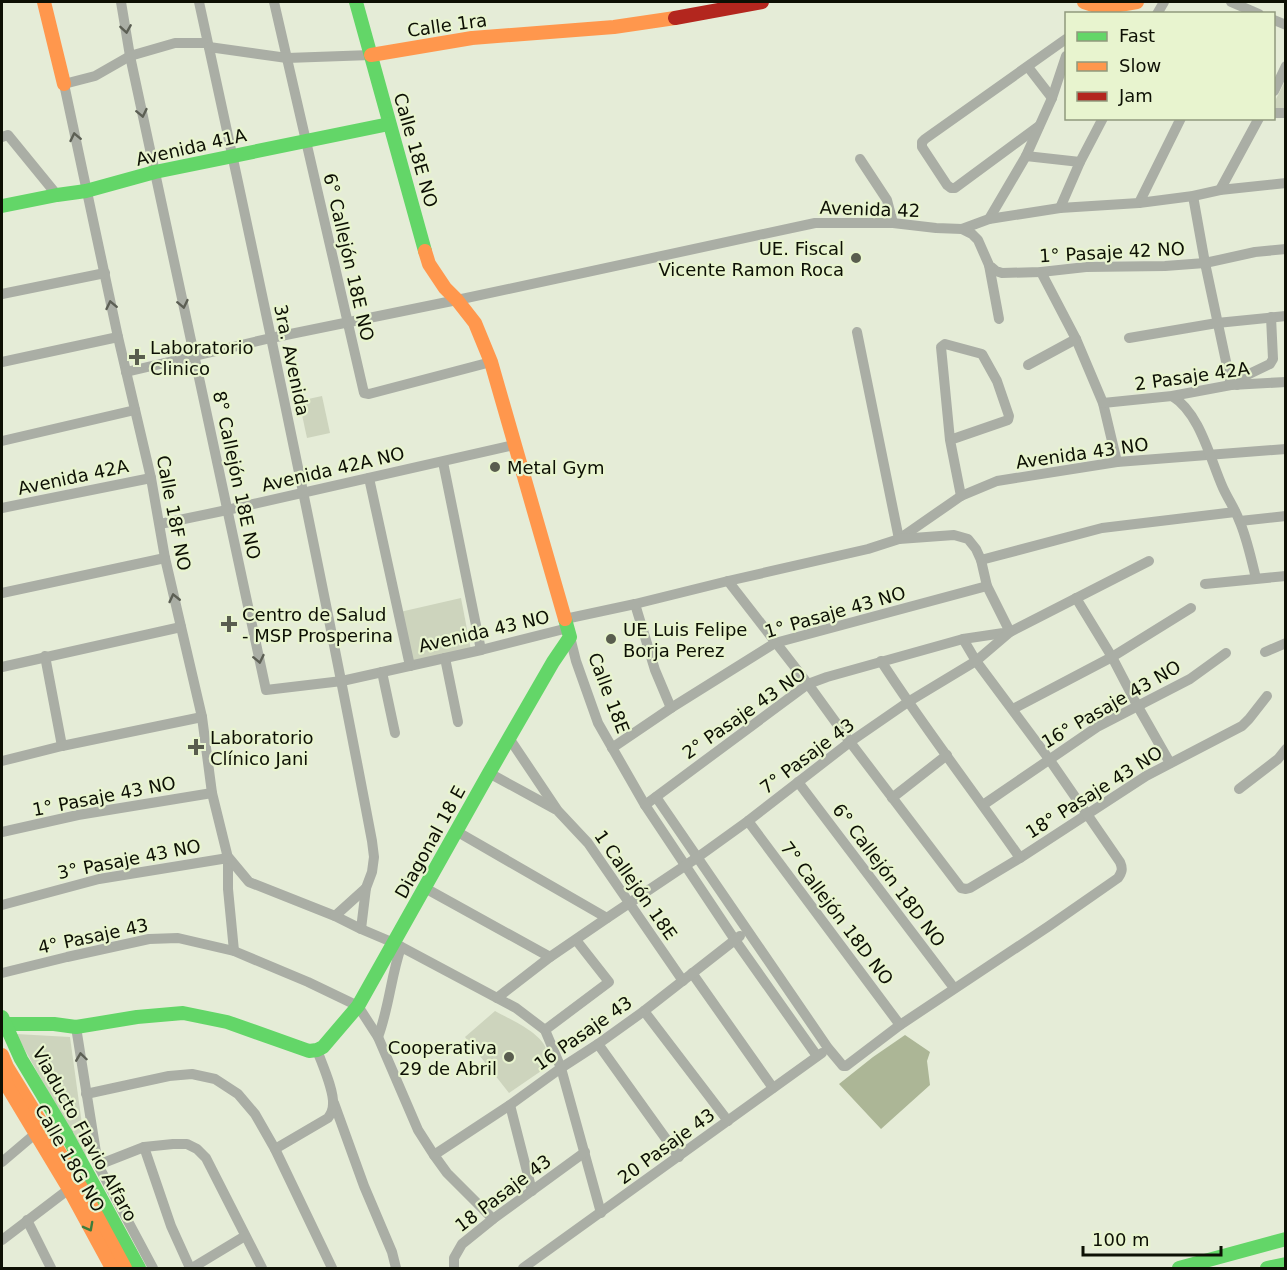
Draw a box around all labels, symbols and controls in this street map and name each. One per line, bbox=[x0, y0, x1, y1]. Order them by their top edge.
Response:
street label: Calle 1ra bbox=[406, 9, 488, 41]
legend bbox=[1065, 12, 1275, 120]
one-way arrow bbox=[119, 24, 131, 33]
text: Fast bbox=[1119, 25, 1155, 46]
text: Slow bbox=[1119, 55, 1161, 76]
text: Jam bbox=[1118, 85, 1153, 106]
street label: Calle 18E NO bbox=[390, 90, 442, 210]
one-way arrow bbox=[135, 108, 148, 118]
street label: Avenida 41A bbox=[134, 124, 249, 170]
one-way arrow bbox=[69, 132, 82, 142]
street label: 6° Callejón 18E NO bbox=[319, 171, 379, 343]
street label: Avenida 42 bbox=[819, 197, 921, 221]
place label: UE. Fiscal Vicente Ramon Roca bbox=[658, 238, 844, 280]
street label: 1° Pasaje 42 NO bbox=[1039, 238, 1185, 266]
marker: UE. Fiscal Vicente Ramon Roca bbox=[849, 251, 863, 265]
one-way arrow bbox=[176, 299, 189, 309]
one-way arrow bbox=[105, 300, 118, 310]
street label: 3ra. Avenida bbox=[270, 302, 314, 418]
place label: Laboratorio Clinico bbox=[150, 337, 253, 379]
marker: Laboratorio Clinico bbox=[128, 348, 146, 366]
street label: 2 Pasaje 42A bbox=[1133, 357, 1251, 394]
street label: 8° Callejón 18E NO bbox=[209, 389, 265, 561]
street label: Avenida 43 NO bbox=[1014, 433, 1150, 473]
street label: Avenida 42A NO bbox=[259, 442, 407, 496]
street label: Calle 18F NO bbox=[153, 454, 195, 572]
street label: Avenida 42A bbox=[16, 455, 131, 499]
place label: Metal Gym bbox=[507, 457, 605, 478]
marker: Metal Gym bbox=[488, 460, 502, 474]
street label: 1° Pasaje 43 NO bbox=[762, 582, 908, 642]
one-way arrow bbox=[169, 594, 182, 604]
place label: Centro de Salud - MSP Prosperina bbox=[242, 604, 393, 646]
street label: Avenida 43 NO bbox=[416, 606, 552, 656]
marker: Centro de Salud - MSP Prosperina bbox=[220, 615, 238, 633]
place label: UE Luis Felipe Borja Perez bbox=[623, 619, 747, 661]
marker: UE Luis Felipe Borja Perez bbox=[604, 632, 618, 646]
street label: Calle 18E bbox=[584, 650, 634, 736]
one-way arrow bbox=[252, 654, 265, 664]
street label: 16° Pasaje 43 NO bbox=[1038, 656, 1184, 752]
street label: 2° Pasaje 43 NO bbox=[678, 663, 810, 763]
street label: 7° Pasaje 43 bbox=[756, 714, 858, 798]
place label: Laboratorio Clínico Jani bbox=[210, 727, 313, 769]
marker: Laboratorio Clínico Jani bbox=[187, 738, 205, 756]
street label: 18° Pasaje 43 NO bbox=[1022, 741, 1166, 843]
street label: 1° Pasaje 43 NO bbox=[30, 772, 178, 820]
street label: Diagonal 18 E bbox=[390, 782, 470, 902]
street label: 6° Callejón 18D NO bbox=[828, 799, 950, 951]
street label: 1 Callejón 18E bbox=[590, 826, 682, 944]
street label: 3° Pasaje 43 NO bbox=[55, 835, 203, 883]
street label: 7° Callejón 18D NO bbox=[776, 837, 898, 989]
street label: 4° Pasaje 43 bbox=[36, 914, 150, 958]
street label: 16 Pasaje 43 bbox=[530, 991, 636, 1075]
place label: Cooperativa 29 de Abril bbox=[388, 1037, 497, 1079]
street label: Viaducto Flavio Alfaro bbox=[28, 1043, 142, 1225]
marker: Cooperativa 29 de Abril bbox=[502, 1050, 516, 1064]
one-way arrow bbox=[75, 1053, 87, 1062]
street label: Calle 18G NO bbox=[31, 1101, 109, 1215]
street label: 20 Pasaje 43 bbox=[613, 1104, 719, 1188]
street label: 18 Pasaje 43 bbox=[451, 1150, 555, 1236]
scale bar bbox=[1083, 1219, 1221, 1257]
one-way arrow bbox=[82, 1220, 93, 1231]
text: 100 m bbox=[1092, 1229, 1150, 1250]

